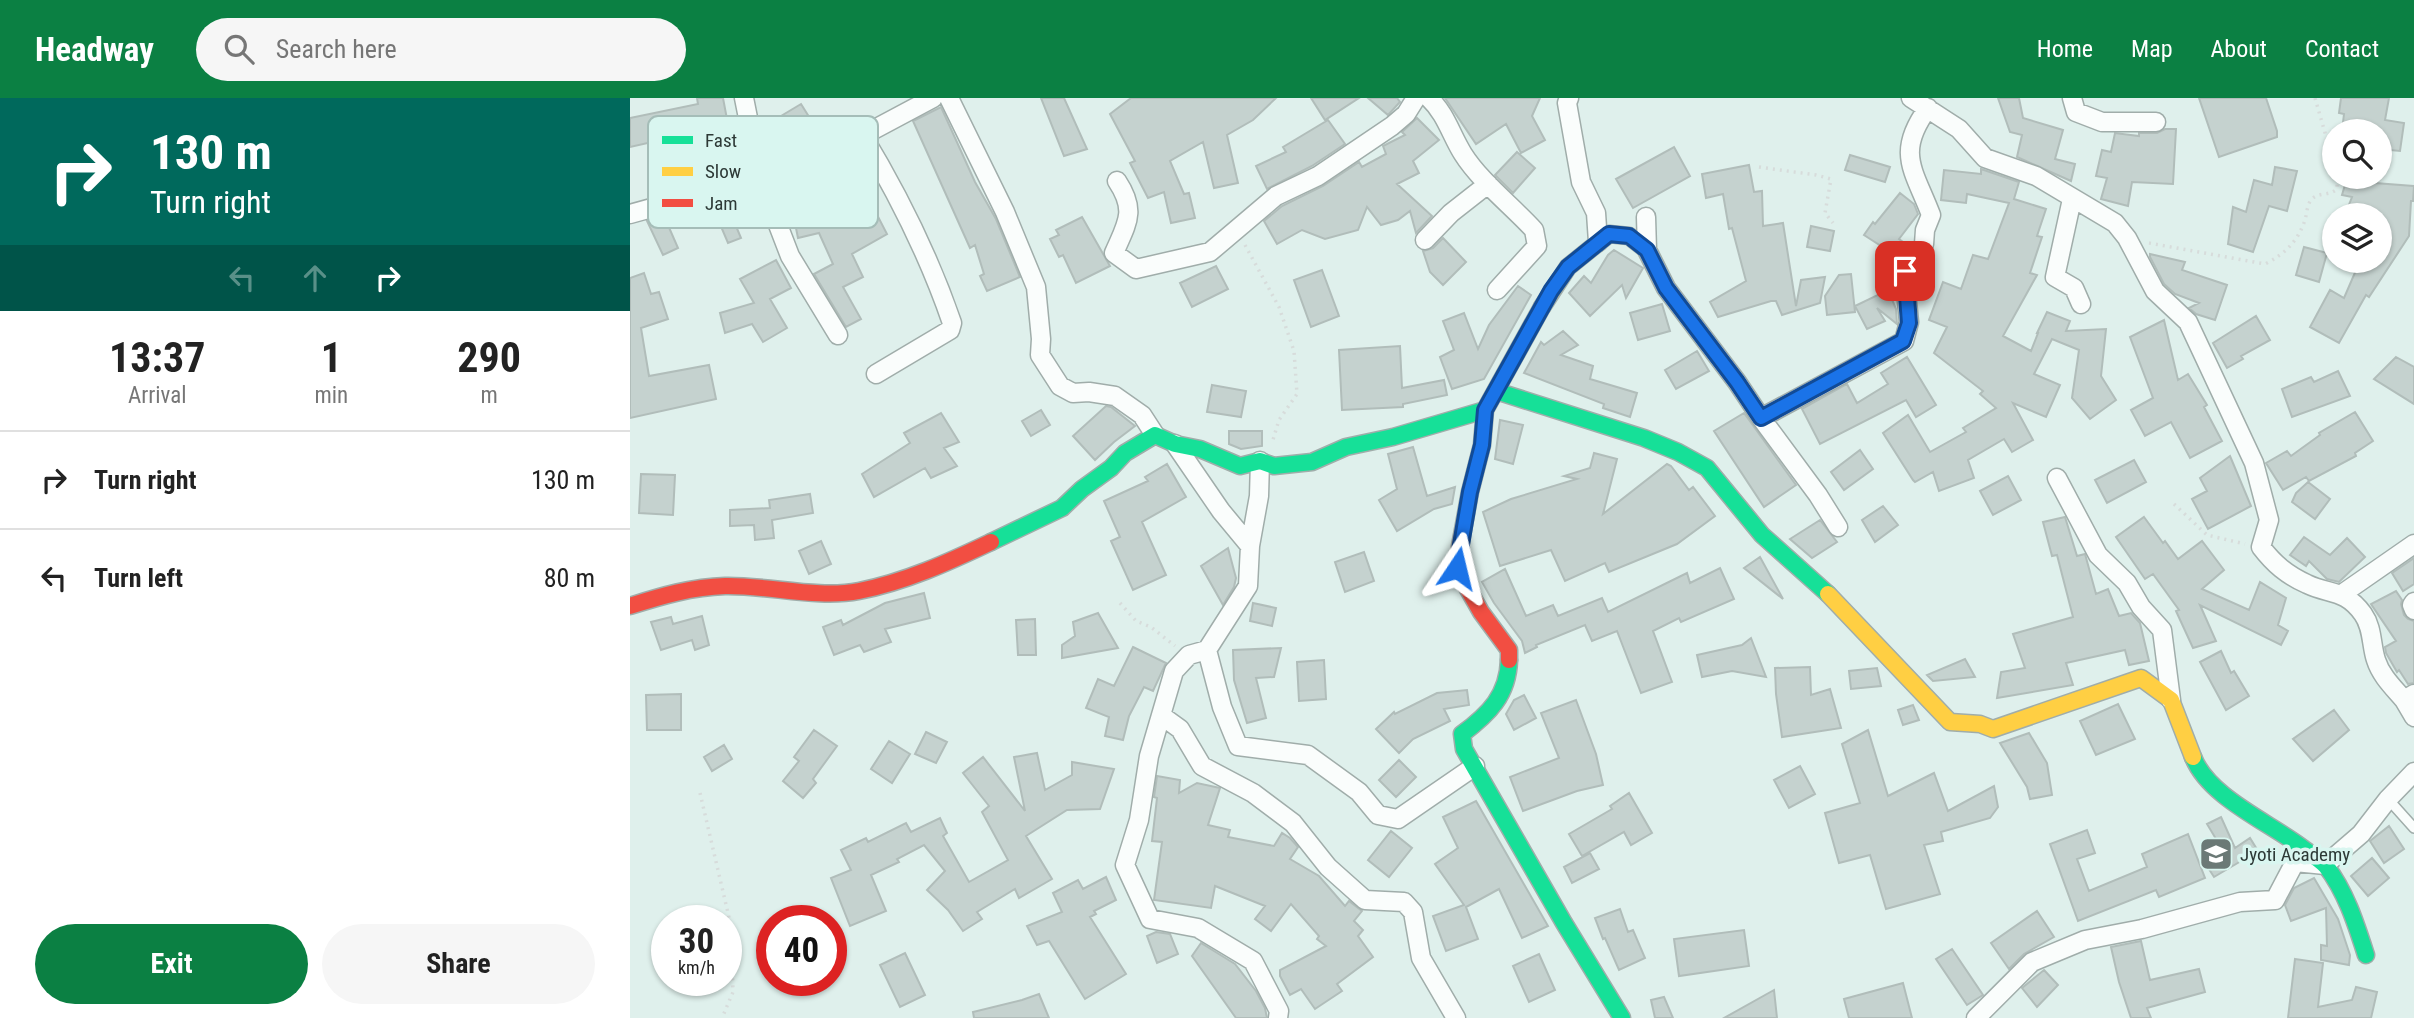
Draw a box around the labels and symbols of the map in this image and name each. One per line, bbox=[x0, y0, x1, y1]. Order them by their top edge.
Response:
legend bbox=[648, 116, 878, 228]
text: Fast bbox=[705, 129, 737, 152]
text: Slow bbox=[705, 160, 741, 183]
text: Jam bbox=[705, 192, 738, 215]
pin bbox=[1875, 241, 1935, 301]
position arrow bbox=[1420, 531, 1494, 605]
school or university icon: Jyoti Academy bbox=[2197, 835, 2235, 873]
place label: Jyoti Academy bbox=[2240, 843, 2350, 866]
speed limit sign: 40 bbox=[756, 905, 847, 996]

